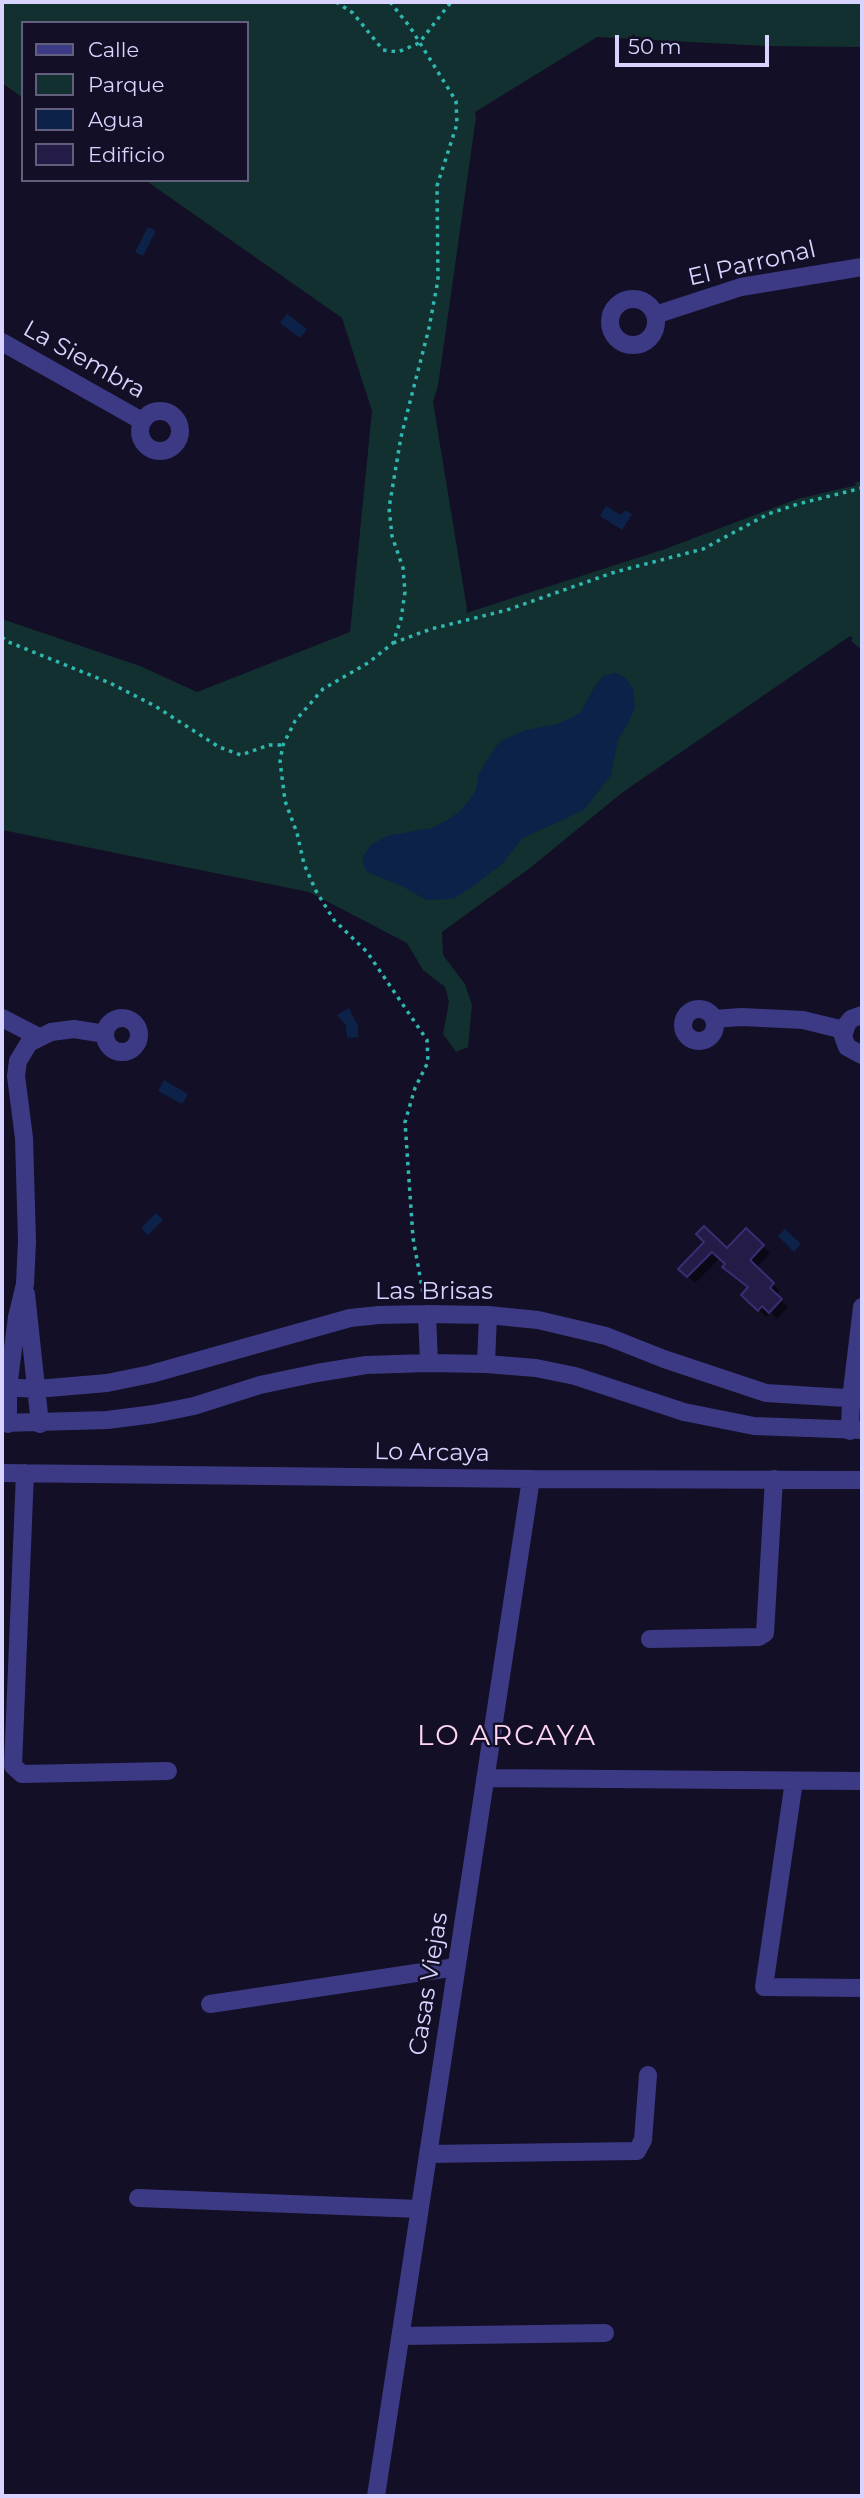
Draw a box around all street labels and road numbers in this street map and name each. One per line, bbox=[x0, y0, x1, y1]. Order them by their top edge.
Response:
street label: El Parronal bbox=[685, 235, 819, 293]
street label: La Siembra bbox=[18, 315, 150, 405]
street label: Las Brisas bbox=[375, 1278, 493, 1306]
street label: Lo Arcaya bbox=[374, 1438, 490, 1468]
street label: Casas Viejas bbox=[403, 1910, 455, 2058]

